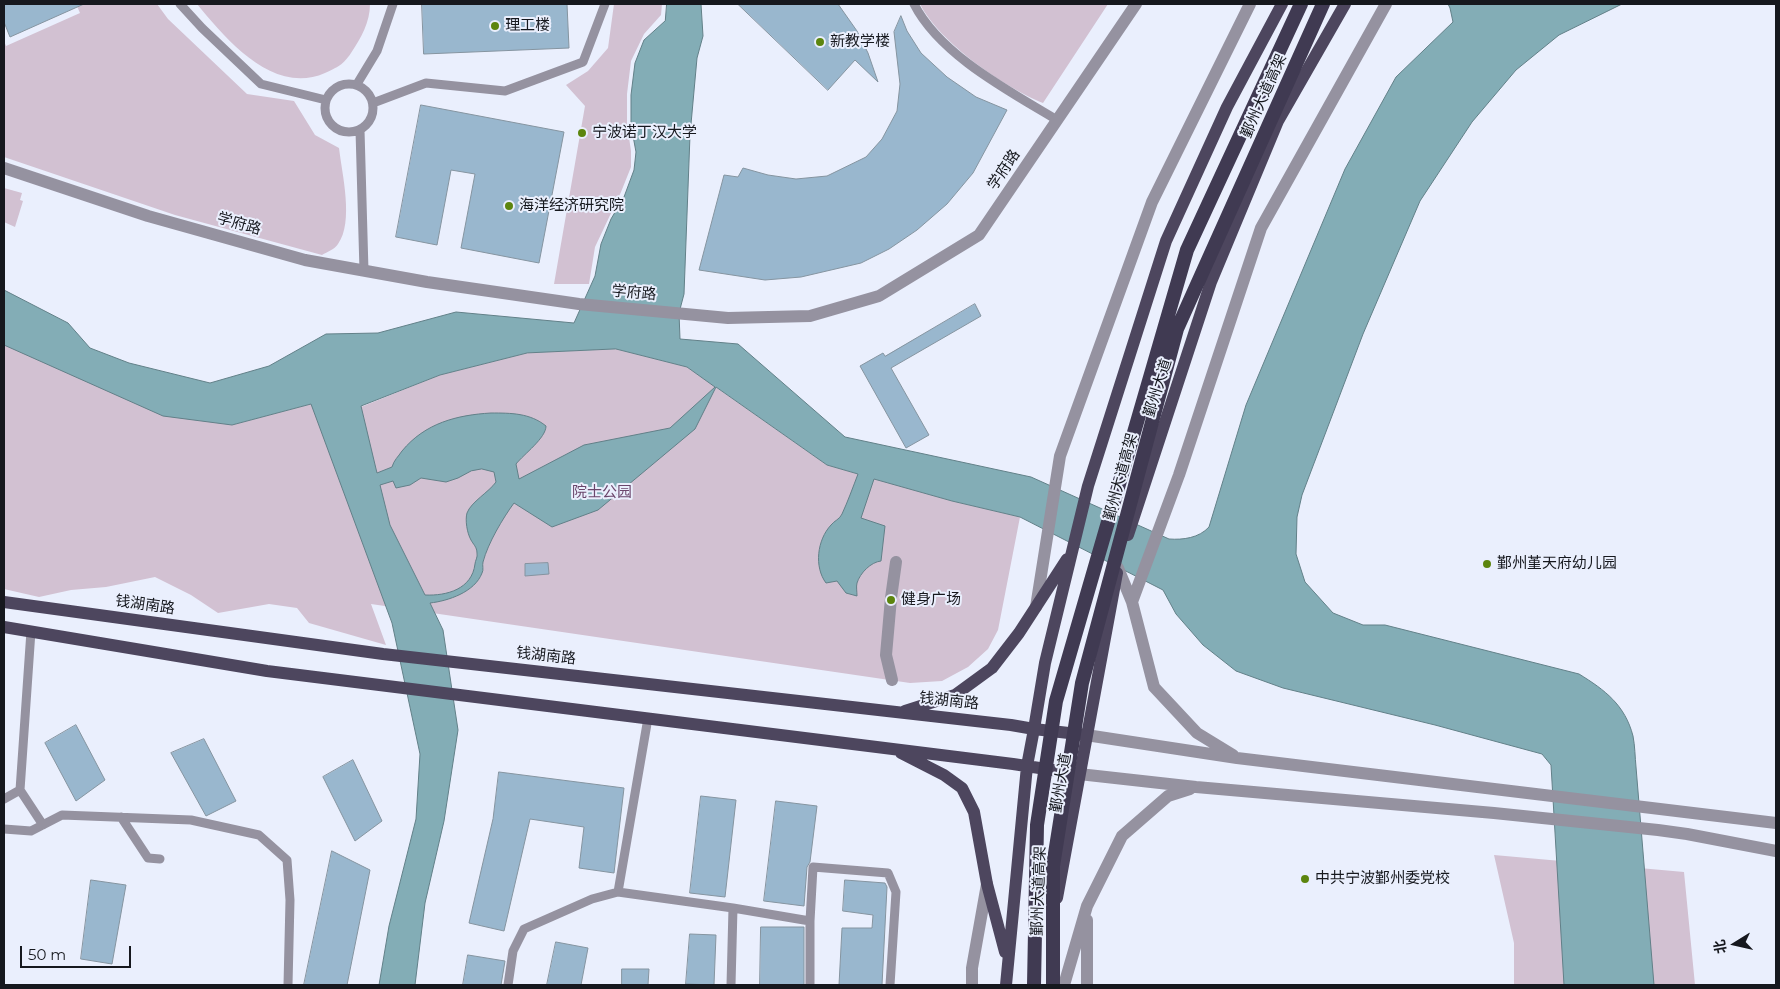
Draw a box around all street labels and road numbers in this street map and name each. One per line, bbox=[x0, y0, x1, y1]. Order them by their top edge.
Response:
street label: 鄞州大道高架 bbox=[1237, 51, 1291, 141]
street label: 学府路 bbox=[984, 146, 1024, 194]
street label: 学府路 bbox=[215, 209, 263, 239]
street label: 学府路 bbox=[611, 282, 657, 304]
street label: 鄞州大道 bbox=[1140, 357, 1176, 419]
street label: 鄞州大道高架 bbox=[1101, 431, 1141, 523]
street label: 钱湖南路 bbox=[114, 592, 176, 618]
street label: 钱湖南路 bbox=[515, 644, 577, 668]
street label: 钱湖南路 bbox=[918, 689, 980, 713]
street label: 鄞州大道 bbox=[1047, 752, 1075, 814]
street label: 鄞州大道高架 bbox=[1028, 846, 1050, 936]

